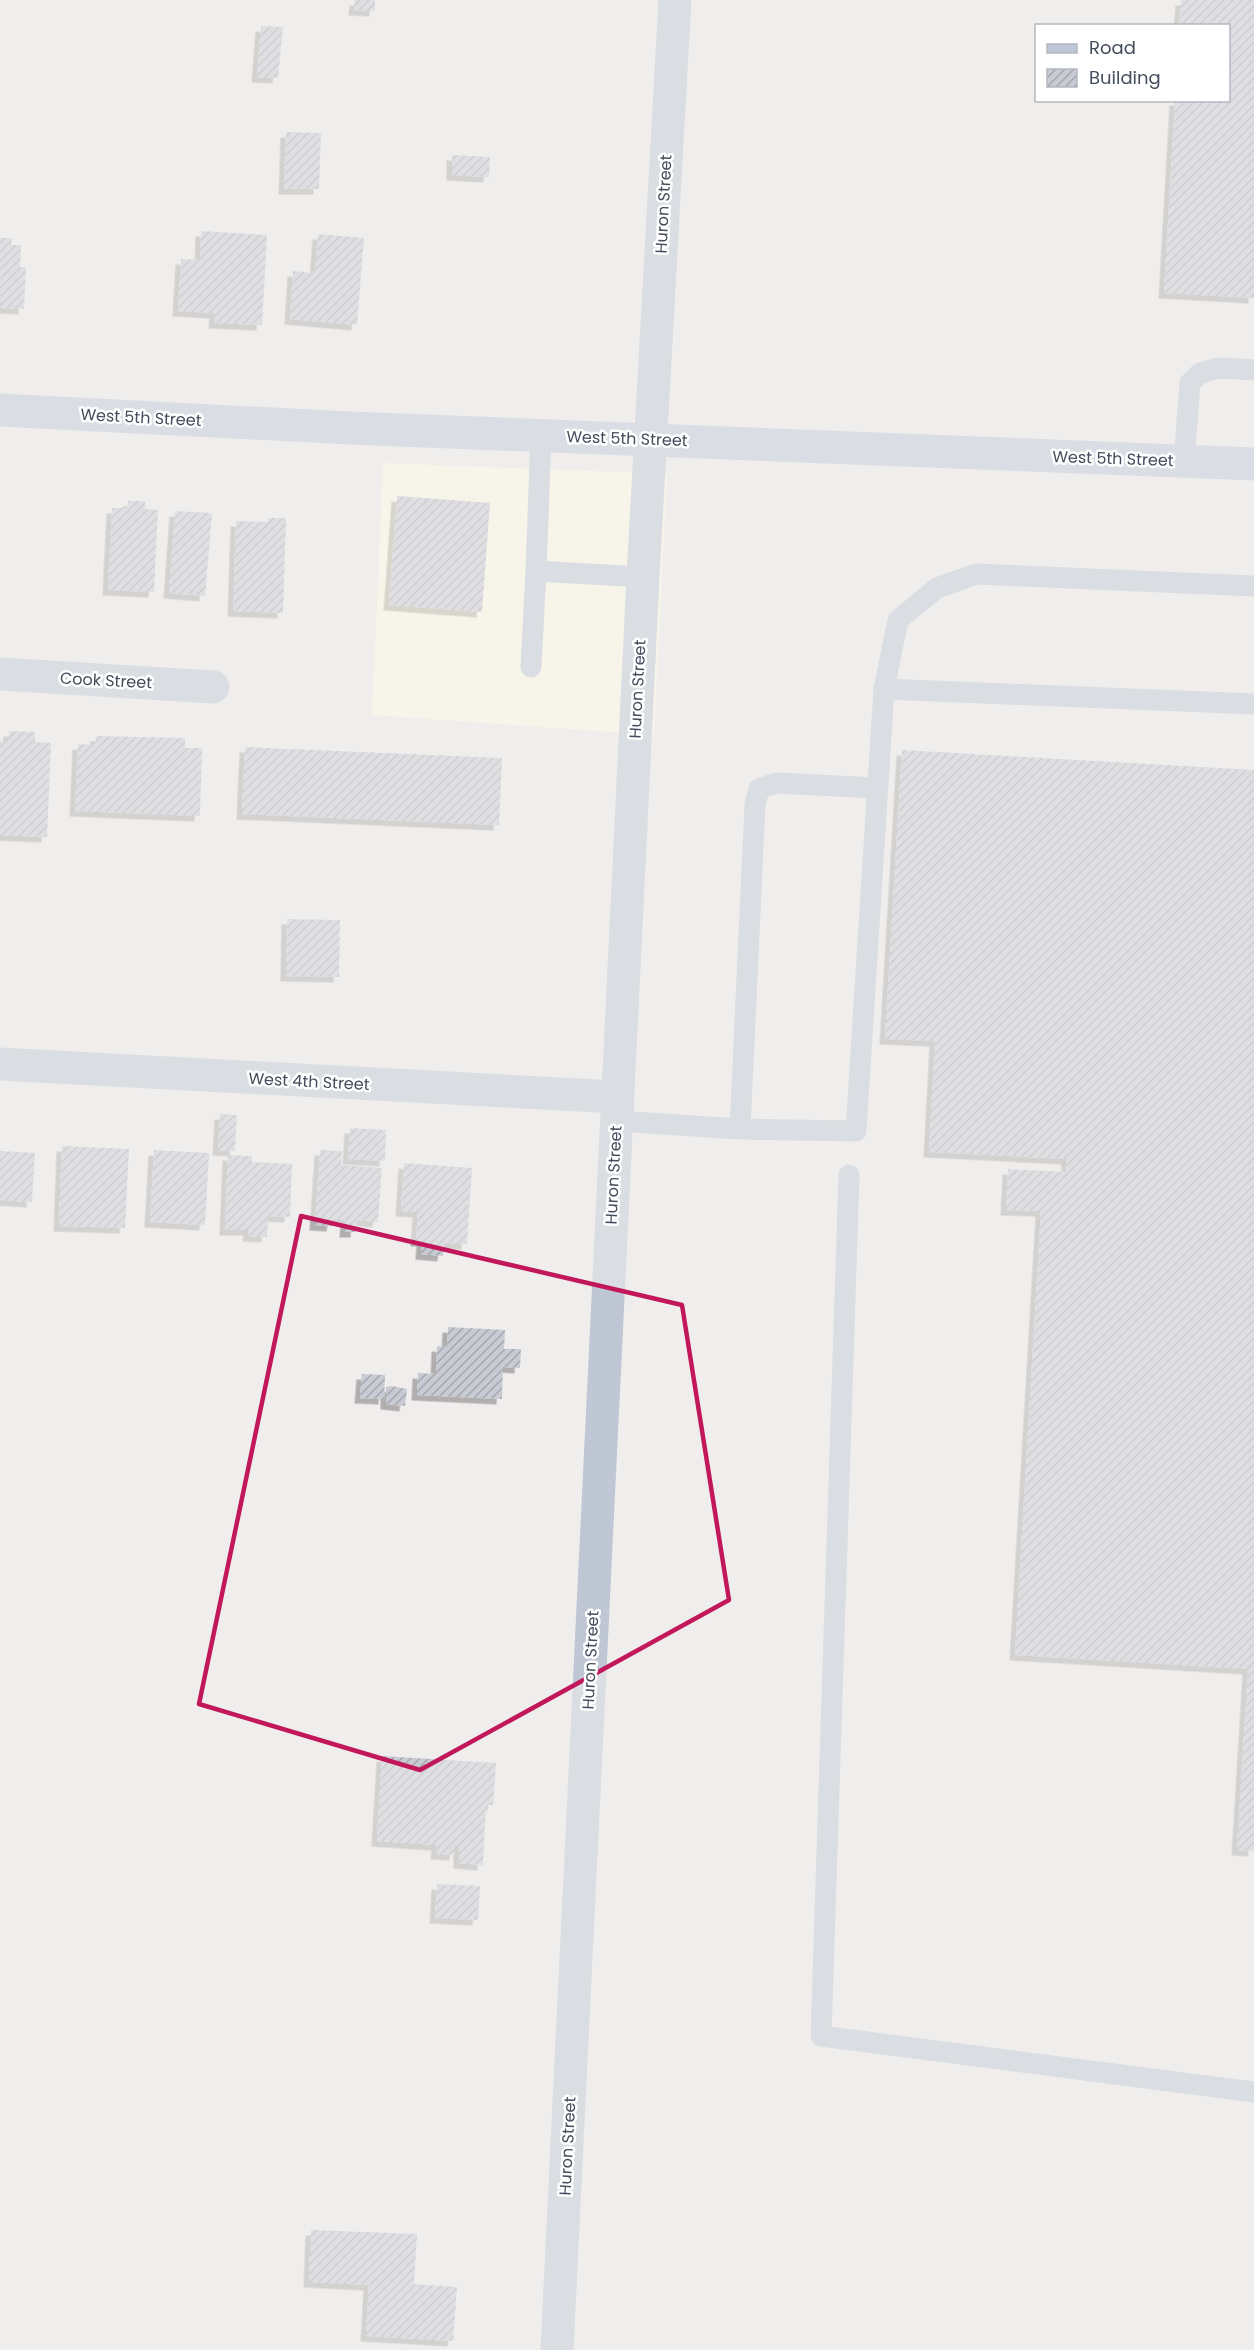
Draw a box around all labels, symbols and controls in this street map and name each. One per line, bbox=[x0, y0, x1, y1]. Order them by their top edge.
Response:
legend bbox=[1035, 24, 1230, 102]
text: Road bbox=[1089, 35, 1136, 60]
text: Building bbox=[1089, 65, 1161, 90]
street label: Huron Street bbox=[649, 154, 678, 254]
street label: West 5th Street bbox=[80, 403, 202, 432]
street label: West 5th Street bbox=[566, 425, 688, 452]
street label: West 5th Street bbox=[1052, 445, 1174, 472]
street label: Huron Street bbox=[623, 639, 652, 739]
street label: Cook Street bbox=[59, 667, 153, 694]
street label: West 4th Street bbox=[248, 1067, 370, 1096]
street label: Huron Street bbox=[599, 1125, 628, 1225]
street label: Huron Street bbox=[576, 1610, 605, 1710]
street label: Huron Street bbox=[553, 2096, 582, 2196]

